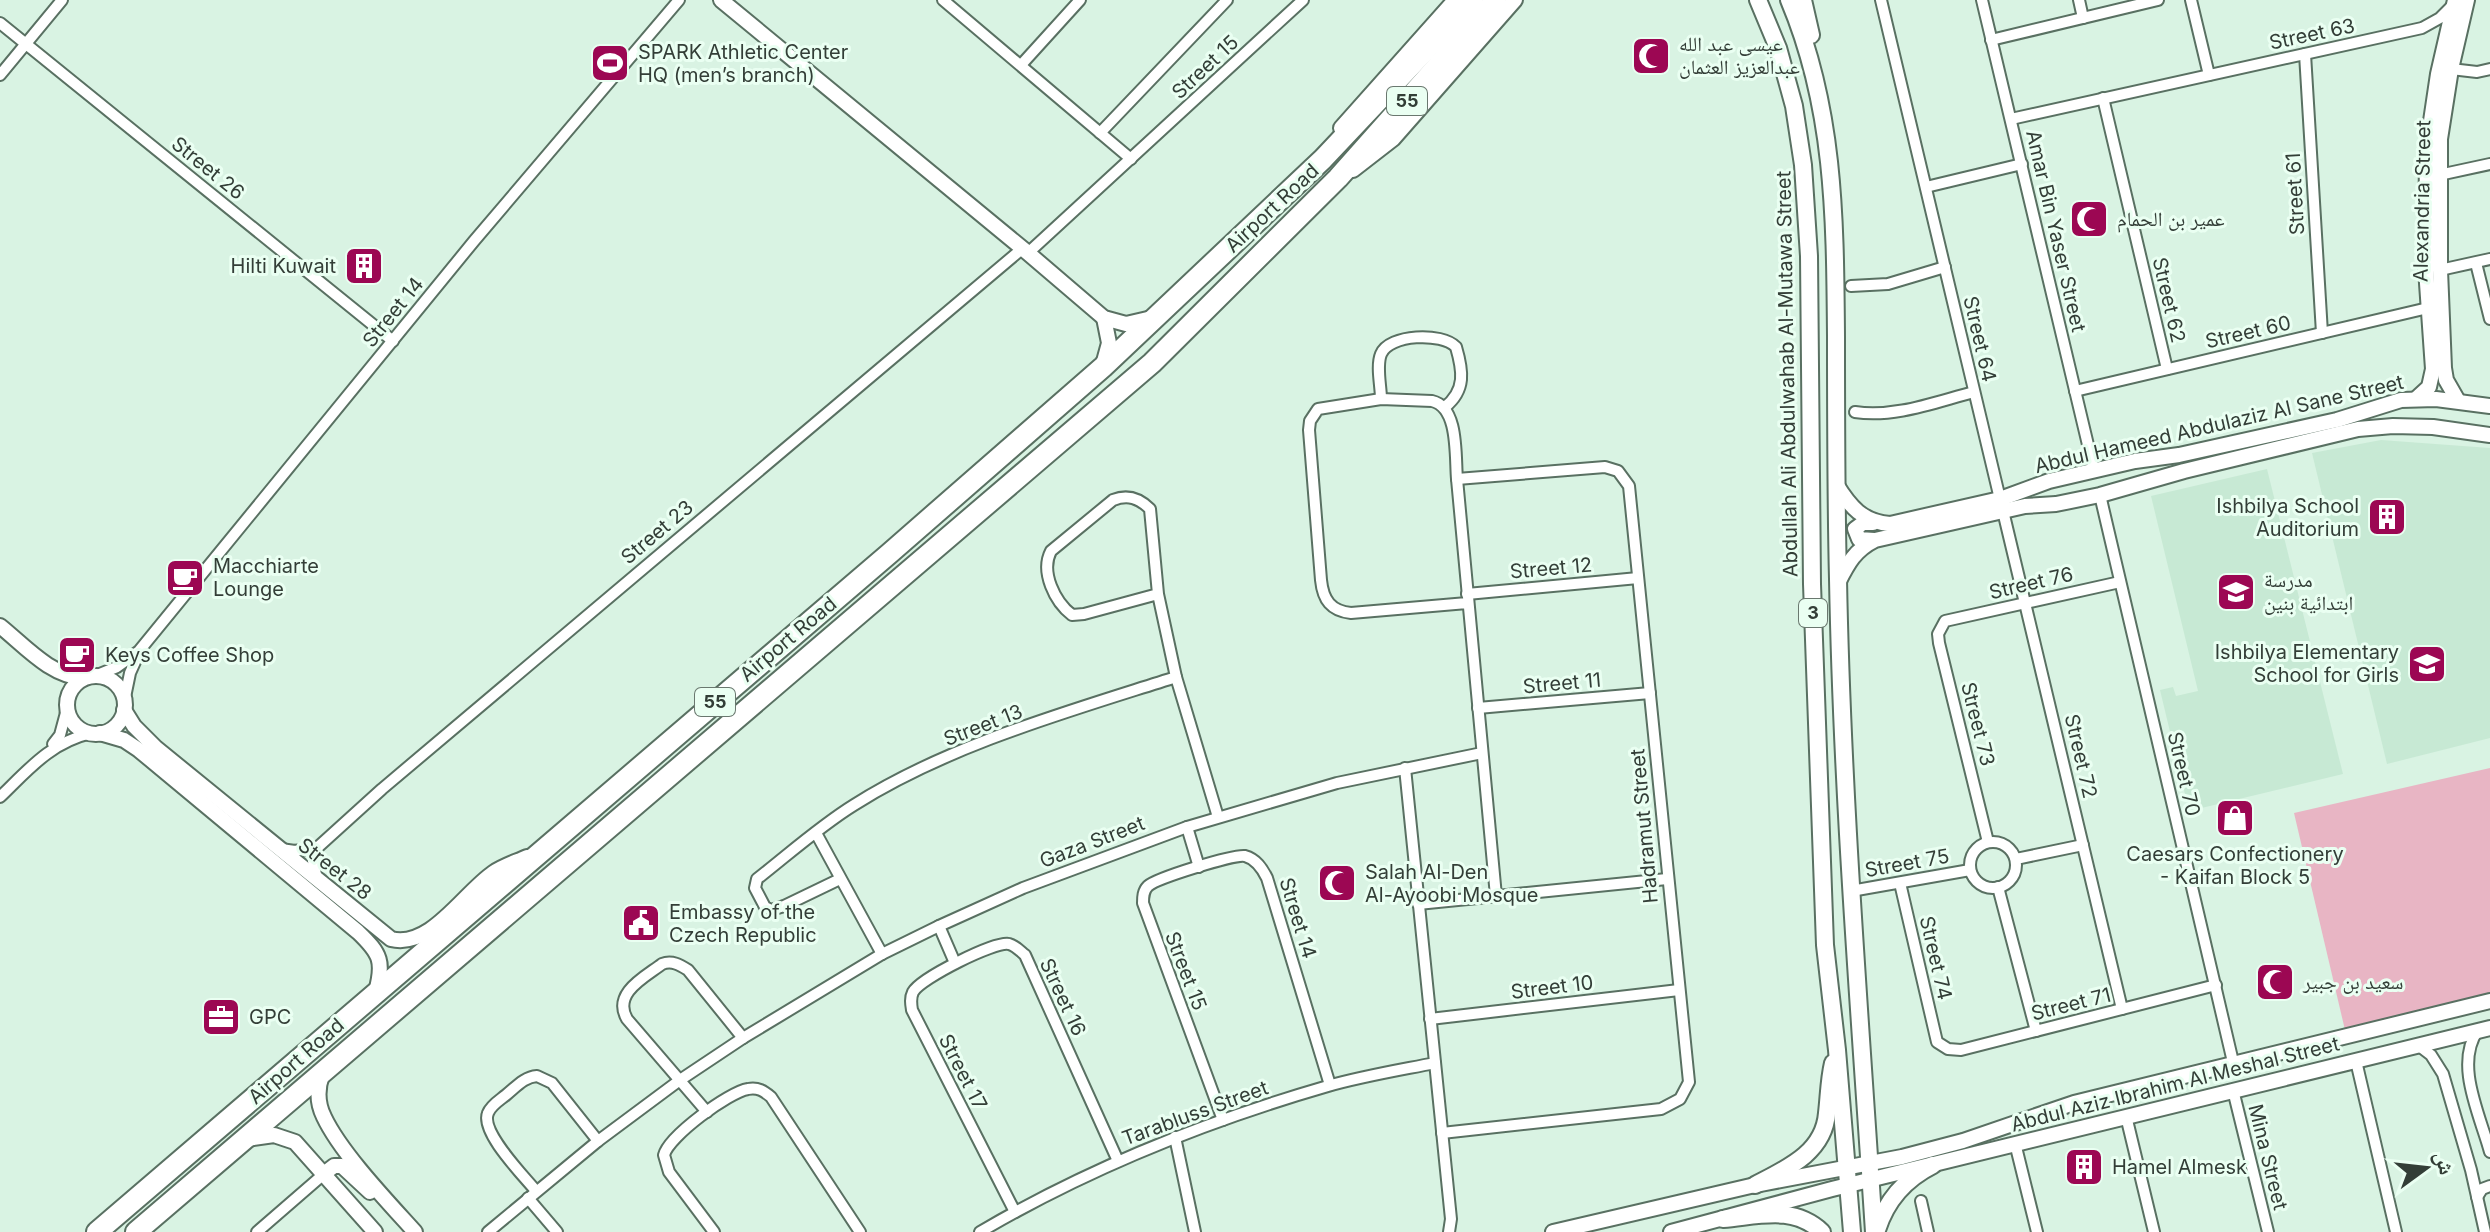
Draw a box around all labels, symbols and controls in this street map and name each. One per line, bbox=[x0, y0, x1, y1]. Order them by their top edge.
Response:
street label: Street 63 bbox=[2267, 13, 2357, 55]
street label: Street 15 bbox=[1167, 30, 1243, 104]
place label: عيسى عبد الله عبدالعزيز العثمان bbox=[1679, 32, 1800, 79]
mosque icon: عيسى عبد الله عبدالعزيز العثمان bbox=[1630, 35, 1672, 77]
place label: SPARK Athletic Center HQ (men’s branch) bbox=[638, 40, 849, 87]
sports icon: SPARK Athletic Center HQ (men’s branch) bbox=[589, 42, 631, 84]
road number: 55 bbox=[1387, 87, 1427, 115]
street label: Alexandria Street bbox=[2409, 119, 2435, 282]
street label: Amar Bin Yaser Street bbox=[2021, 128, 2091, 335]
street label: Street 26 bbox=[167, 131, 249, 205]
street label: Street 61 bbox=[2281, 152, 2309, 236]
street label: Airport Road bbox=[1220, 159, 1324, 257]
street label: Abdullah Ali Abdulwahab Al-Mutawa Street bbox=[1771, 170, 1803, 577]
mosque icon: عمير بن الحمام bbox=[2068, 198, 2110, 240]
place label: عمير بن الحمام bbox=[2117, 207, 2225, 233]
building icon: Hilti Kuwait bbox=[343, 245, 385, 287]
place label: Hilti Kuwait bbox=[231, 254, 336, 278]
street label: Street 62 bbox=[2148, 255, 2190, 345]
street label: Street 14 bbox=[358, 272, 428, 352]
street label: Street 64 bbox=[1958, 294, 2002, 384]
street label: Street 60 bbox=[2203, 311, 2293, 353]
street label: Abdul Hameed Abdulaziz Al Sane Street bbox=[2032, 370, 2406, 478]
place label: Ishbilya School Auditorium bbox=[2216, 494, 2359, 541]
street label: Street 23 bbox=[616, 495, 698, 569]
building icon: Ishbilya School Auditorium bbox=[2366, 496, 2408, 538]
street label: Street 12 bbox=[1509, 552, 1593, 584]
place label: Macchiarte Lounge bbox=[213, 554, 319, 601]
cafe icon: Macchiarte Lounge bbox=[164, 557, 206, 599]
street label: Street 76 bbox=[1987, 562, 2075, 604]
place label: مدرسة ابتدائية بنين bbox=[2264, 568, 2353, 615]
school or university icon: مدرسة ابتدائية بنين bbox=[2215, 571, 2257, 613]
street label: Airport Road bbox=[735, 592, 841, 686]
road number: 3 bbox=[1799, 599, 1827, 627]
cafe icon: Keys Coffee Shop bbox=[56, 634, 98, 676]
place label: Ishbilya Elementary School for Girls bbox=[2215, 640, 2399, 687]
place label: Keys Coffee Shop bbox=[105, 643, 274, 667]
school or university icon: Ishbilya Elementary School for Girls bbox=[2406, 643, 2448, 685]
street label: Street 11 bbox=[1522, 668, 1602, 698]
street label: Street 73 bbox=[1956, 680, 2000, 768]
road number: 55 bbox=[695, 688, 735, 716]
street label: Street 13 bbox=[940, 699, 1026, 751]
street label: Street 72 bbox=[2060, 712, 2102, 800]
street label: Street 70 bbox=[2163, 730, 2205, 818]
street label: Hadramut Street bbox=[1625, 747, 1663, 904]
shop icon: Caesars Confectionery - Kaifan Block 5 bbox=[2214, 797, 2256, 839]
street label: Gaza Street bbox=[1036, 811, 1148, 873]
street label: Street 28 bbox=[293, 833, 377, 905]
place label: Caesars Confectionery - Kaifan Block 5 bbox=[2126, 842, 2344, 889]
street label: Street 75 bbox=[1863, 844, 1951, 882]
place label: Salah Al-Den Al-Ayoobi Mosque bbox=[1365, 860, 1539, 907]
mosque icon: Salah Al-Den Al-Ayoobi Mosque bbox=[1316, 862, 1358, 904]
street label: Street 14 bbox=[1274, 875, 1322, 961]
place label: Embassy of the Czech Republic bbox=[669, 900, 817, 947]
public building icon: Embassy of the Czech Republic bbox=[620, 902, 662, 944]
street label: Street 74 bbox=[1915, 914, 1957, 1002]
street label: Street 15 bbox=[1160, 928, 1212, 1014]
street label: Street 16 bbox=[1035, 954, 1091, 1040]
mosque icon: سعيد بن جبير bbox=[2254, 961, 2296, 1003]
street label: Street 10 bbox=[1509, 970, 1595, 1004]
place label: سعيد بن جبير bbox=[2302, 970, 2403, 994]
street label: Street 71 bbox=[2029, 982, 2113, 1026]
office icon: GPC bbox=[200, 996, 242, 1038]
place label: GPC bbox=[249, 1005, 291, 1029]
street label: Airport Road bbox=[243, 1013, 349, 1109]
street label: Street 17 bbox=[934, 1030, 992, 1114]
street label: Abdul Aziz Ibrahim Al Meshal Street bbox=[2008, 1031, 2342, 1136]
street label: Tarabluss Street bbox=[1119, 1075, 1272, 1151]
street label: Mina Street bbox=[2243, 1102, 2293, 1213]
north arrow bbox=[2386, 1128, 2466, 1208]
building icon: Hamel Almesk bbox=[2063, 1146, 2105, 1188]
text: ش bbox=[2429, 1148, 2461, 1178]
place label: Hamel Almesk bbox=[2112, 1155, 2247, 1179]

